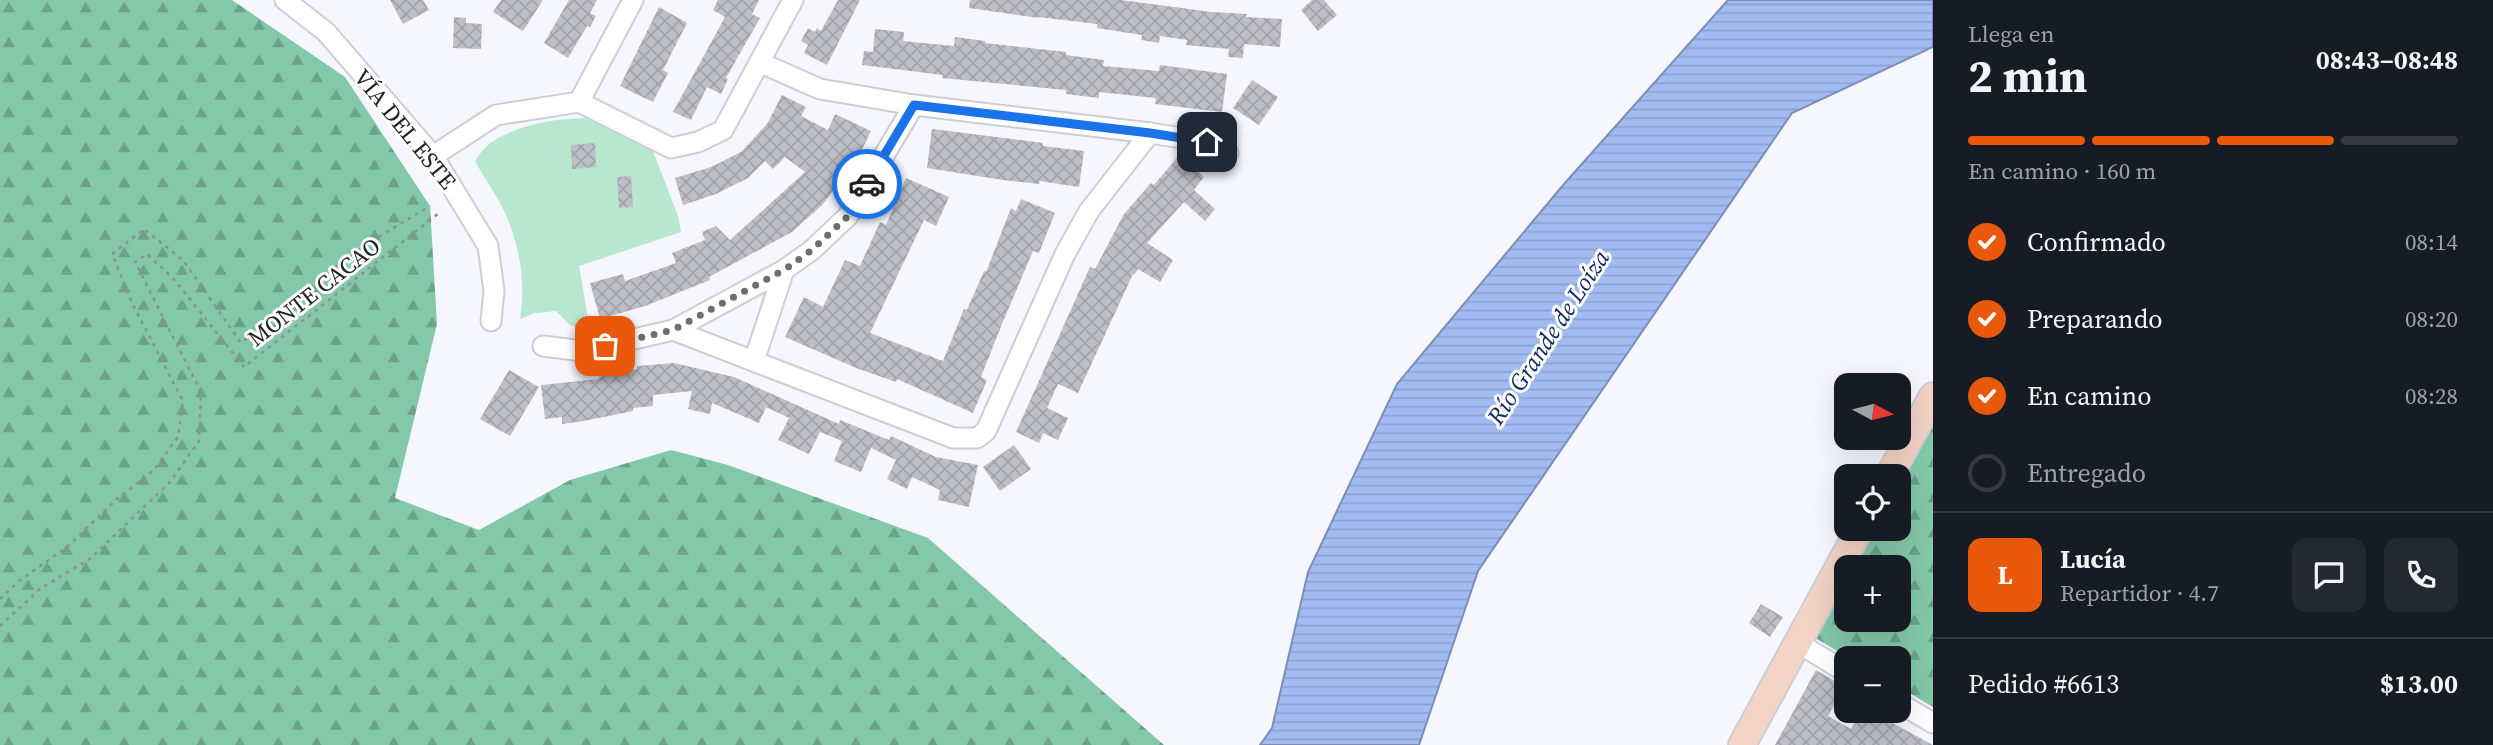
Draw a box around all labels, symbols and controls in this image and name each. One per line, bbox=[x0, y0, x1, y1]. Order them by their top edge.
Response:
text: Llega en bbox=[1968, 18, 2054, 50]
text: 08:43–08:48 bbox=[2316, 42, 2458, 78]
text: 2 min bbox=[1968, 44, 2087, 107]
street label: VÍA DEL ESTE bbox=[346, 62, 464, 196]
pin bbox=[1177, 112, 1237, 172]
icon: home bbox=[1188, 123, 1226, 161]
courier bbox=[832, 149, 902, 219]
text: En camino · 160 m bbox=[1968, 155, 2156, 187]
icon: car bbox=[848, 165, 886, 203]
icon: check bbox=[1968, 223, 2006, 261]
text: Confirmado bbox=[2027, 224, 2166, 260]
text: 08:14 bbox=[2405, 226, 2458, 258]
street label: MONTE CACAO bbox=[241, 230, 387, 354]
water label: Río Grande de Loíza bbox=[1479, 243, 1617, 432]
icon: check bbox=[1968, 300, 2006, 338]
text: Preparando bbox=[2027, 301, 2163, 337]
text: 08:20 bbox=[2405, 303, 2458, 335]
pin bbox=[575, 316, 635, 376]
icon: bag bbox=[586, 327, 624, 365]
north arrow bbox=[1834, 373, 1911, 450]
map controls bbox=[1834, 373, 1911, 723]
icon: check bbox=[1968, 377, 2006, 415]
text: En camino bbox=[2027, 378, 2152, 414]
text: 08:28 bbox=[2405, 380, 2458, 412]
text: Entregado bbox=[2027, 455, 2146, 491]
button: locate bbox=[1834, 464, 1911, 541]
button: chat bbox=[2292, 538, 2366, 612]
button: phone bbox=[2384, 538, 2458, 612]
text: Lucía bbox=[2060, 541, 2126, 577]
button: + bbox=[1834, 555, 1911, 632]
text: L bbox=[1997, 557, 2013, 593]
text: Repartidor · 4.7 bbox=[2060, 577, 2219, 609]
button: − bbox=[1834, 646, 1911, 723]
text: Pedido #6613 bbox=[1968, 666, 2119, 702]
text: $13.00 bbox=[2380, 666, 2458, 702]

